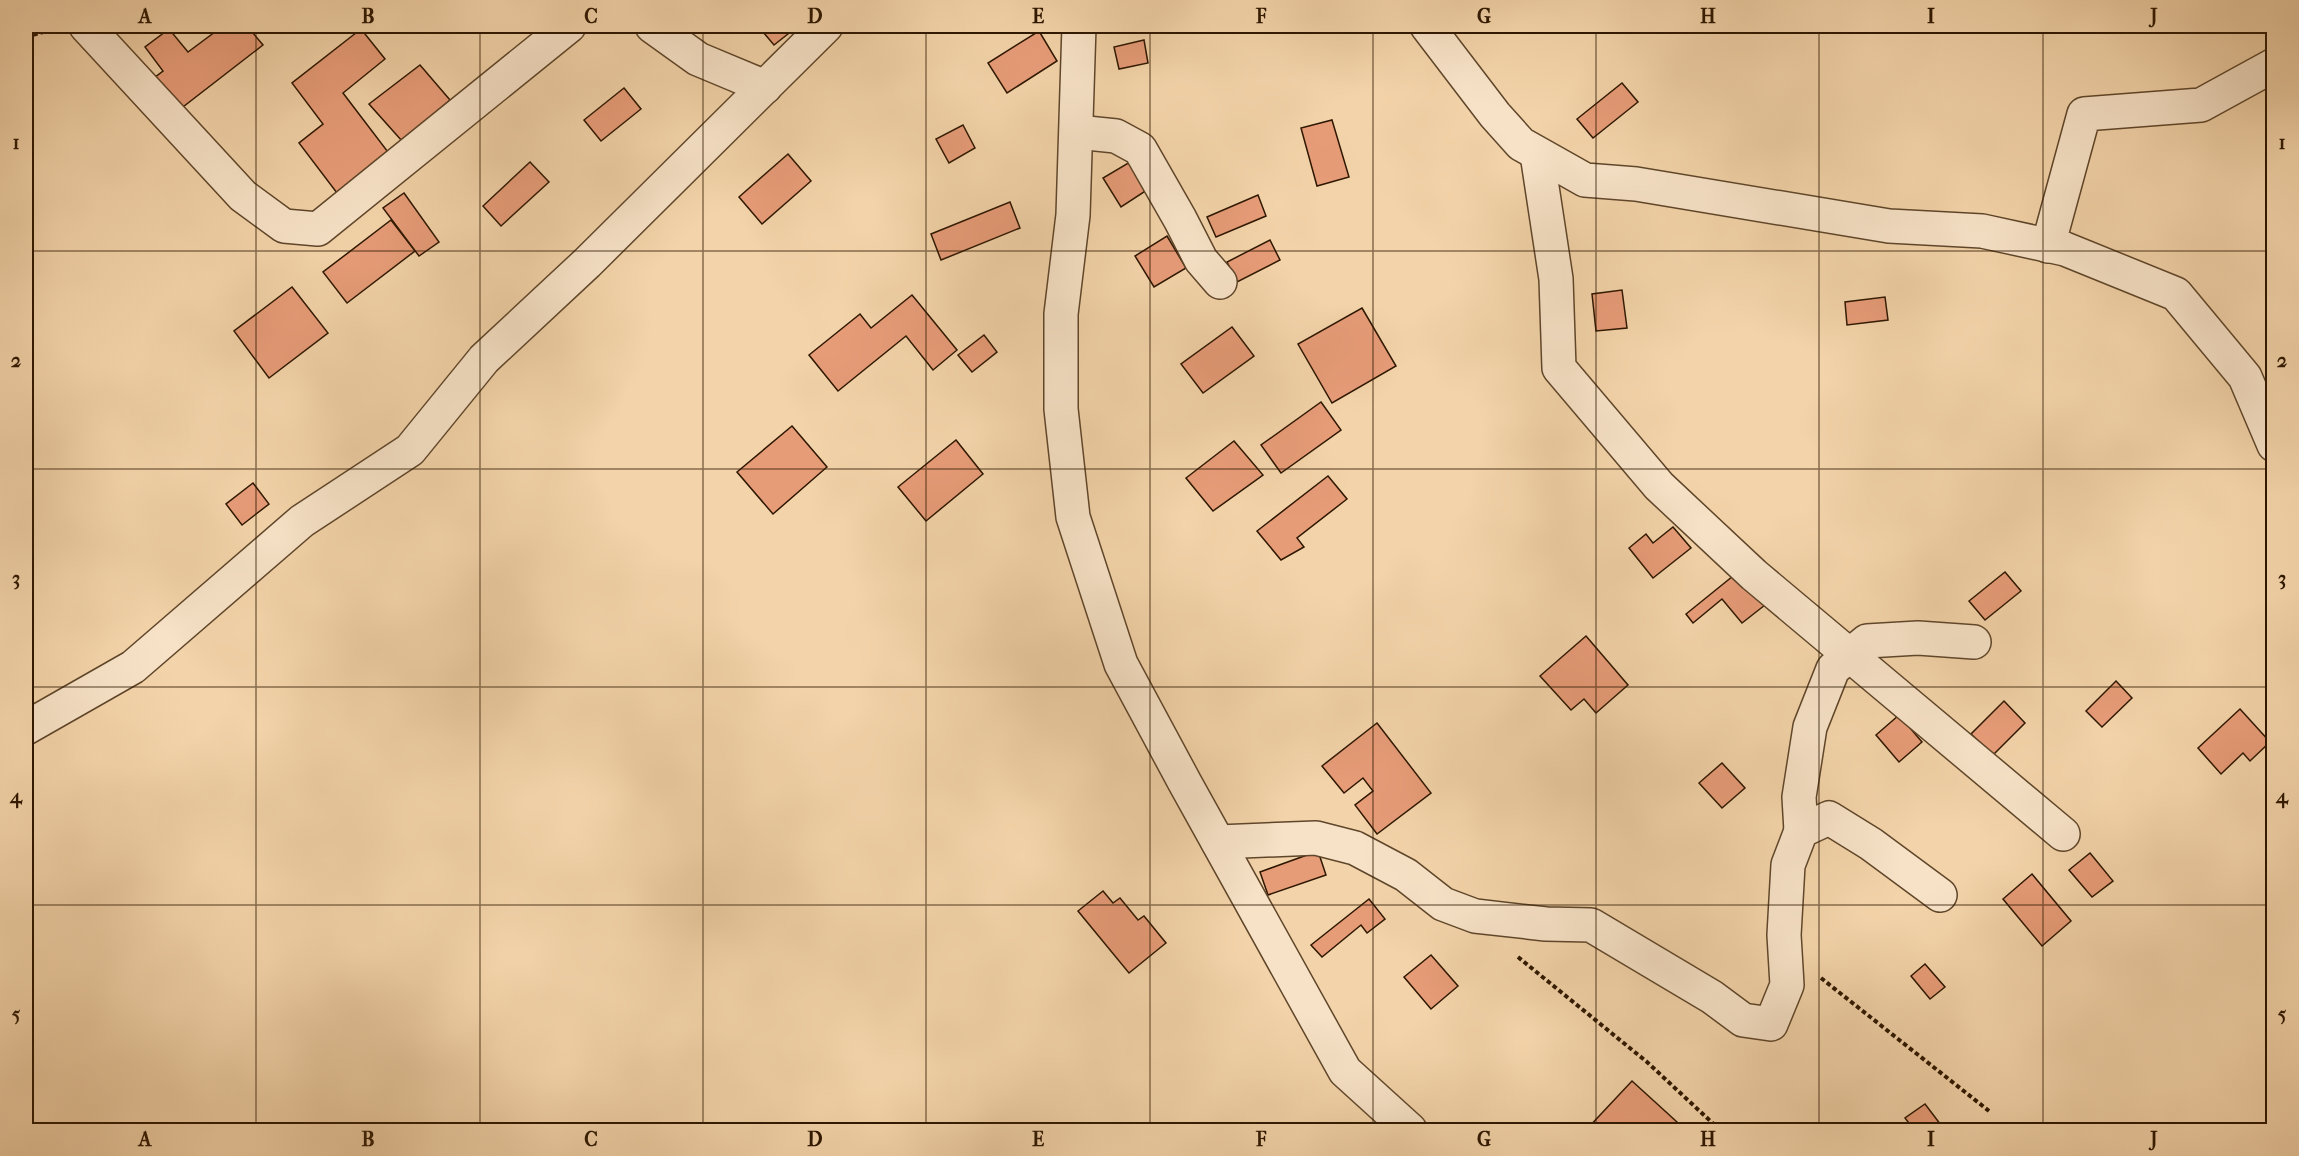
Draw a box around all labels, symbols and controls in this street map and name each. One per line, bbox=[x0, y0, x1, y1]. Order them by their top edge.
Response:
text: A bbox=[137, 5, 153, 28]
text: B bbox=[361, 5, 375, 28]
text: C bbox=[584, 5, 598, 28]
text: D bbox=[807, 5, 823, 28]
text: E bbox=[1032, 5, 1044, 28]
text: F bbox=[1255, 5, 1267, 28]
text: G bbox=[1477, 5, 1491, 28]
text: H bbox=[1700, 5, 1716, 28]
text: I bbox=[1927, 5, 1935, 28]
text: J bbox=[2148, 5, 2158, 28]
text: 1 bbox=[12, 131, 20, 154]
text: 1 bbox=[2278, 131, 2286, 154]
text: 2 bbox=[11, 349, 21, 372]
text: 2 bbox=[2277, 349, 2287, 372]
text: 3 bbox=[12, 567, 20, 590]
text: 3 bbox=[2278, 567, 2286, 590]
text: 4 bbox=[9, 785, 23, 809]
text: 4 bbox=[2275, 785, 2289, 809]
text: 5 bbox=[12, 1003, 21, 1026]
text: 5 bbox=[2278, 1003, 2287, 1026]
text: A bbox=[137, 1128, 153, 1151]
text: B bbox=[361, 1128, 375, 1151]
text: C bbox=[584, 1128, 598, 1151]
text: D bbox=[807, 1128, 823, 1151]
text: E bbox=[1032, 1128, 1044, 1151]
text: F bbox=[1255, 1128, 1267, 1151]
text: G bbox=[1477, 1128, 1491, 1151]
text: H bbox=[1700, 1128, 1716, 1151]
text: I bbox=[1927, 1128, 1935, 1151]
text: J bbox=[2148, 1128, 2158, 1151]

